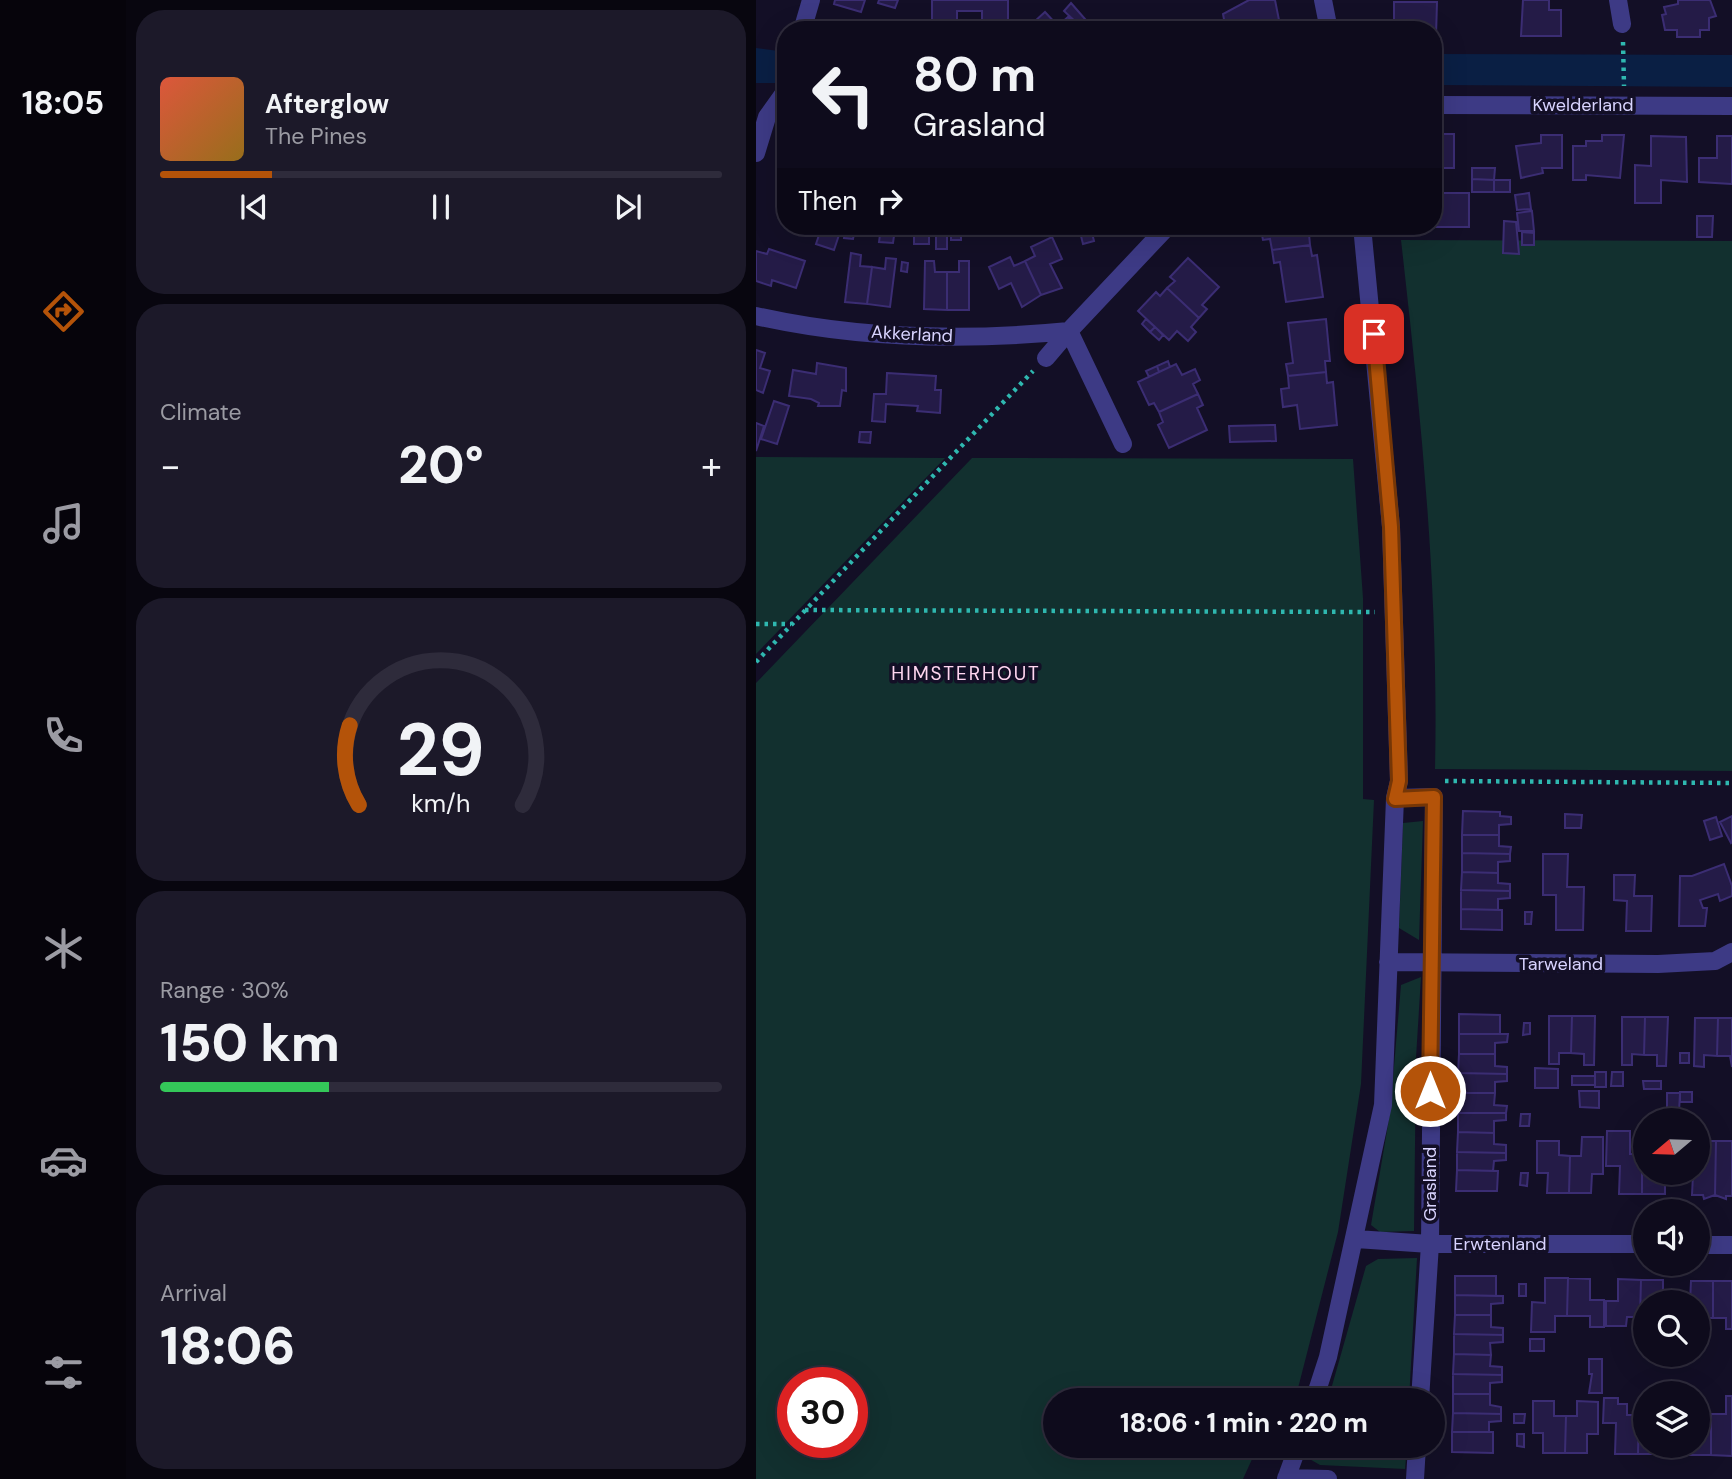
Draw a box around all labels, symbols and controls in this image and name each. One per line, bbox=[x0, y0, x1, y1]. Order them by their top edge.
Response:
text: 80 m bbox=[913, 42, 1036, 106]
icon: left bbox=[798, 49, 889, 140]
text: 18:05 bbox=[22, 82, 104, 124]
text: Afterglow bbox=[265, 87, 389, 121]
street label: Kwelderland bbox=[1532, 93, 1634, 117]
text: Grasland bbox=[913, 104, 1046, 146]
text: The Pines bbox=[265, 121, 367, 151]
icon: right bbox=[871, 182, 909, 220]
text: Then bbox=[798, 184, 857, 218]
icon: previous bbox=[235, 188, 273, 226]
icon: pause bbox=[422, 188, 460, 226]
icon: next bbox=[609, 188, 647, 226]
icon: directions bbox=[39, 287, 88, 336]
pin bbox=[1344, 304, 1404, 364]
icon: arrive bbox=[1355, 315, 1393, 353]
street label: Akkerland bbox=[871, 320, 953, 348]
text: Climate bbox=[160, 397, 242, 427]
text: 20° bbox=[398, 431, 484, 499]
text: − bbox=[160, 441, 181, 491]
text: + bbox=[701, 441, 722, 491]
icon: music bbox=[39, 499, 88, 548]
district label: HIMSTERHOUT bbox=[891, 661, 1041, 686]
text: 29 bbox=[397, 704, 485, 799]
icon: phone bbox=[39, 711, 88, 760]
text: km/h bbox=[411, 787, 471, 820]
icon: climate bbox=[39, 924, 88, 973]
street label: Tarweland bbox=[1519, 952, 1603, 976]
text: Range · 30% bbox=[160, 975, 289, 1005]
text: 150 km bbox=[160, 1009, 340, 1077]
position arrow bbox=[1393, 1054, 1467, 1128]
north arrow bbox=[1633, 1108, 1710, 1185]
map controls bbox=[1633, 1108, 1710, 1458]
icon: car bbox=[39, 1136, 88, 1185]
street label: Grasland bbox=[1418, 1147, 1442, 1221]
button: sound bbox=[1633, 1199, 1710, 1276]
street label: Erwtenland bbox=[1453, 1232, 1547, 1256]
text: Arrival bbox=[160, 1278, 227, 1308]
button: search bbox=[1633, 1290, 1710, 1367]
text: 18:06 bbox=[160, 1312, 295, 1380]
icon: filters bbox=[39, 1348, 88, 1397]
speed limit sign: 30 bbox=[777, 1367, 868, 1458]
button: layers bbox=[1633, 1381, 1710, 1458]
text: 18:06 · 1 min · 220 m bbox=[1120, 1406, 1368, 1440]

